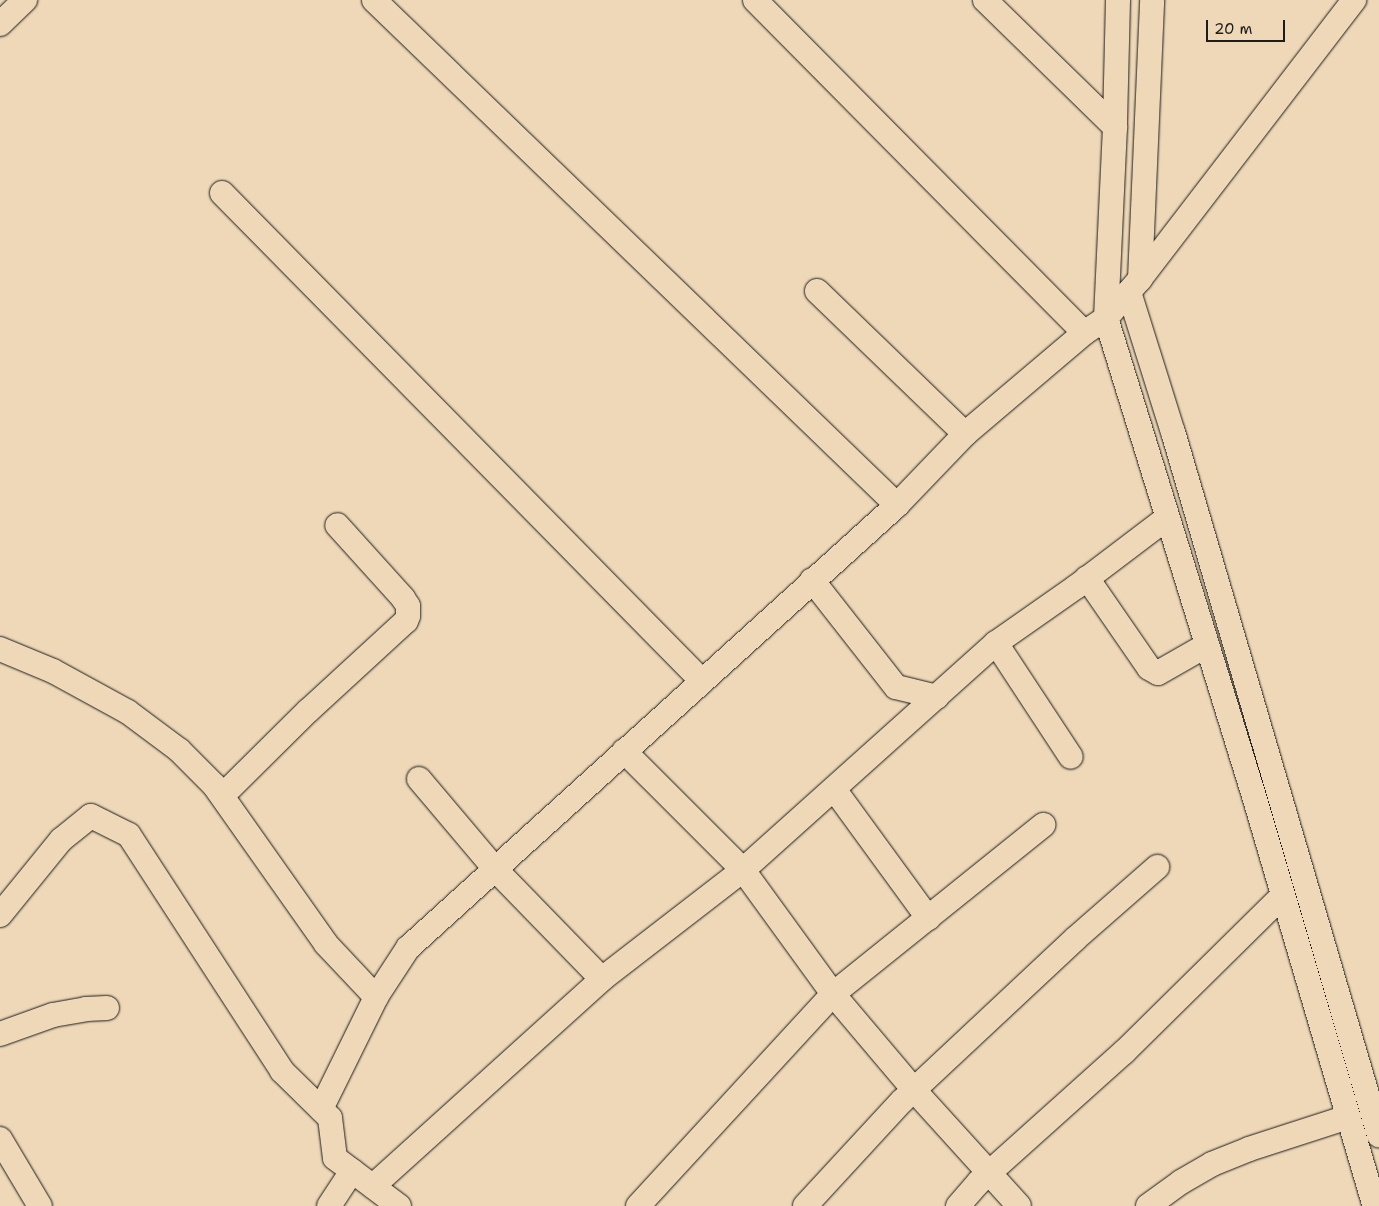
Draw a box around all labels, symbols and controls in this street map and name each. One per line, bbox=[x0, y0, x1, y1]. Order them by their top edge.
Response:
scale bar bbox=[1209, 10, 1288, 42]
text: 20 m bbox=[1214, 19, 1253, 39]

